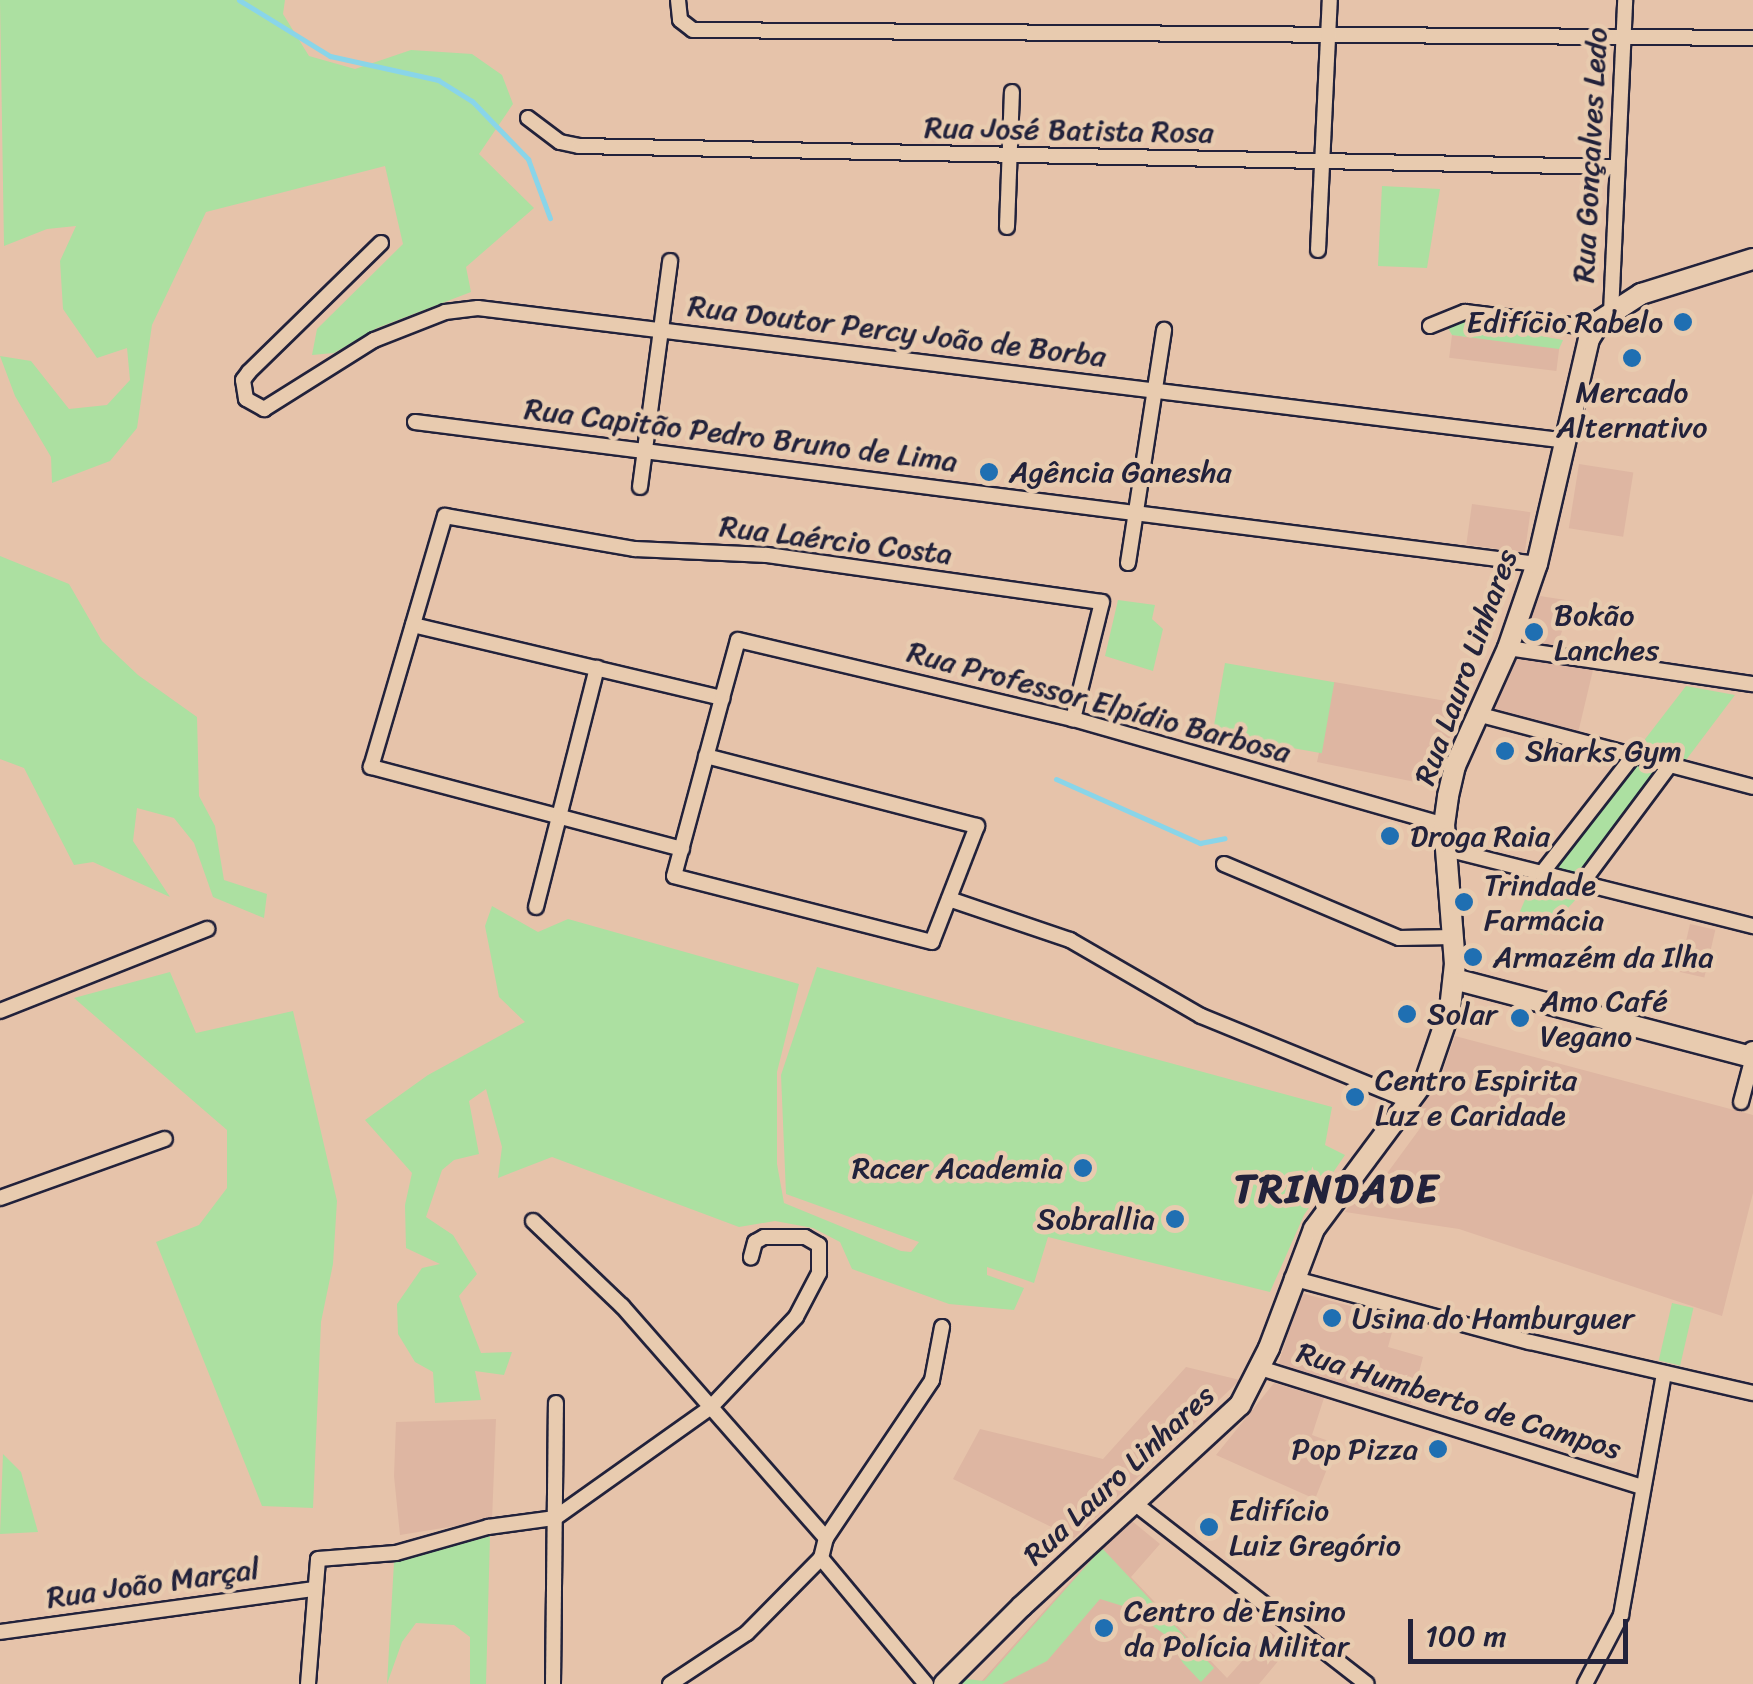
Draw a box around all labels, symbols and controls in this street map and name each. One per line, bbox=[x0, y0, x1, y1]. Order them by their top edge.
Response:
street label: Rua Gonçalves Ledo bbox=[1565, 26, 1615, 284]
street label: Rua José Batista Rosa bbox=[924, 109, 1214, 151]
street label: Rua Doutor Percy João de Borba bbox=[685, 287, 1109, 375]
place label: Edifício Rabelo bbox=[1467, 304, 1663, 340]
marker: Edifício Rabelo bbox=[1672, 311, 1694, 333]
marker: Mercado Alternativo bbox=[1621, 347, 1643, 369]
place label: Mercado Alternativo bbox=[1557, 374, 1707, 444]
street label: Rua Capitão Pedro Bruno de Lima bbox=[522, 391, 960, 479]
place label: Agência Ganesha bbox=[1009, 454, 1231, 490]
marker: Agência Ganesha bbox=[978, 461, 1000, 483]
street label: Rua Laércio Costa bbox=[717, 508, 955, 572]
street label: Rua Lauro Linhares bbox=[1407, 545, 1525, 789]
place label: Bokão Lanches bbox=[1554, 597, 1659, 668]
marker: Bokão Lanches bbox=[1523, 621, 1545, 643]
street label: Rua Professor Elpídio Barbosa bbox=[904, 634, 1294, 770]
place label: Sharks Gym bbox=[1525, 733, 1682, 769]
marker: Sharks Gym bbox=[1494, 740, 1516, 762]
place label: Droga Raia bbox=[1410, 818, 1550, 854]
marker: Droga Raia bbox=[1379, 825, 1401, 847]
place label: Trindade Farmácia bbox=[1484, 867, 1604, 938]
marker: Trindade Farmácia bbox=[1453, 891, 1475, 913]
place label: Armazém da Ilha bbox=[1493, 939, 1713, 975]
marker: Armazém da Ilha bbox=[1462, 946, 1484, 968]
place label: Amo Café Vegano bbox=[1540, 983, 1668, 1054]
place label: Solar bbox=[1427, 996, 1497, 1032]
marker: Solar bbox=[1396, 1003, 1418, 1025]
marker: Amo Café Vegano bbox=[1509, 1007, 1531, 1029]
place label: Centro Espirita Luz e Caridade bbox=[1375, 1062, 1577, 1132]
marker: Centro Espirita Luz e Caridade bbox=[1344, 1086, 1366, 1108]
place label: Racer Academia bbox=[852, 1150, 1063, 1186]
marker: Racer Academia bbox=[1072, 1157, 1094, 1179]
district label: TRINDADE bbox=[1234, 1165, 1440, 1213]
place label: Sobrallia bbox=[1037, 1201, 1155, 1237]
marker: Sobrallia bbox=[1164, 1208, 1186, 1230]
place label: Usina do Hamburguer bbox=[1352, 1300, 1635, 1336]
marker: Usina do Hamburguer bbox=[1321, 1307, 1343, 1329]
street label: Rua Humberto de Campos bbox=[1293, 1335, 1625, 1467]
street label: Rua Lauro Linhares bbox=[1016, 1378, 1222, 1572]
place label: Pop Pizza bbox=[1291, 1431, 1418, 1467]
marker: Pop Pizza bbox=[1427, 1438, 1449, 1460]
place label: Edifício Luiz Gregório bbox=[1229, 1492, 1401, 1562]
marker: Edifício Luiz Gregório bbox=[1198, 1516, 1220, 1538]
street label: Rua João Marçal bbox=[44, 1550, 262, 1616]
place label: Centro de Ensino da Polícia Militar bbox=[1124, 1593, 1349, 1664]
scale bar bbox=[1413, 1599, 1633, 1661]
text: 100 m bbox=[1425, 1609, 1507, 1663]
marker: Centro de Ensino da Polícia Militar bbox=[1093, 1617, 1115, 1639]

